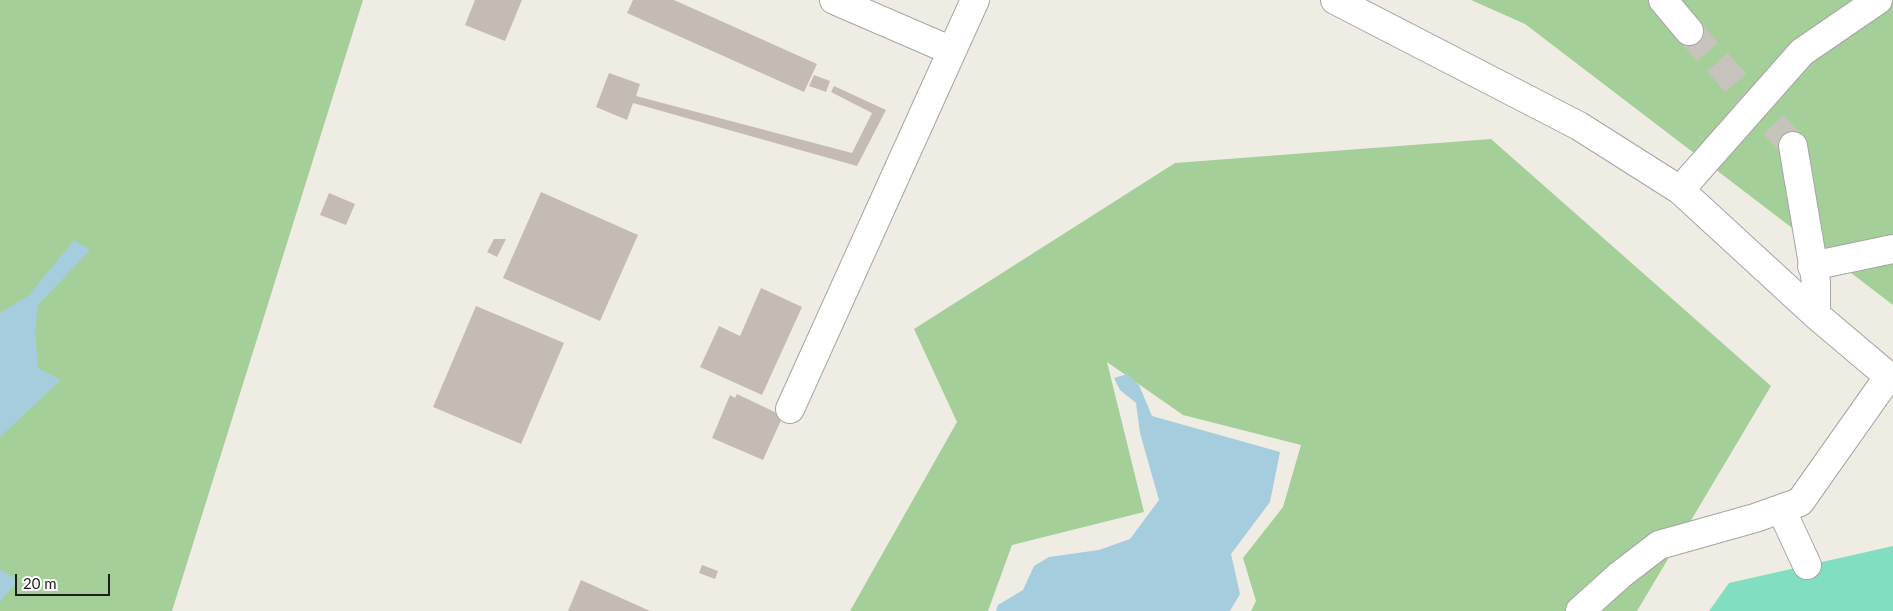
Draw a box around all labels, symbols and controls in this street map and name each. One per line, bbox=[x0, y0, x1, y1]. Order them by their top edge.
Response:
scale bar bbox=[18, 564, 112, 596]
text: 20 m bbox=[23, 574, 57, 592]

